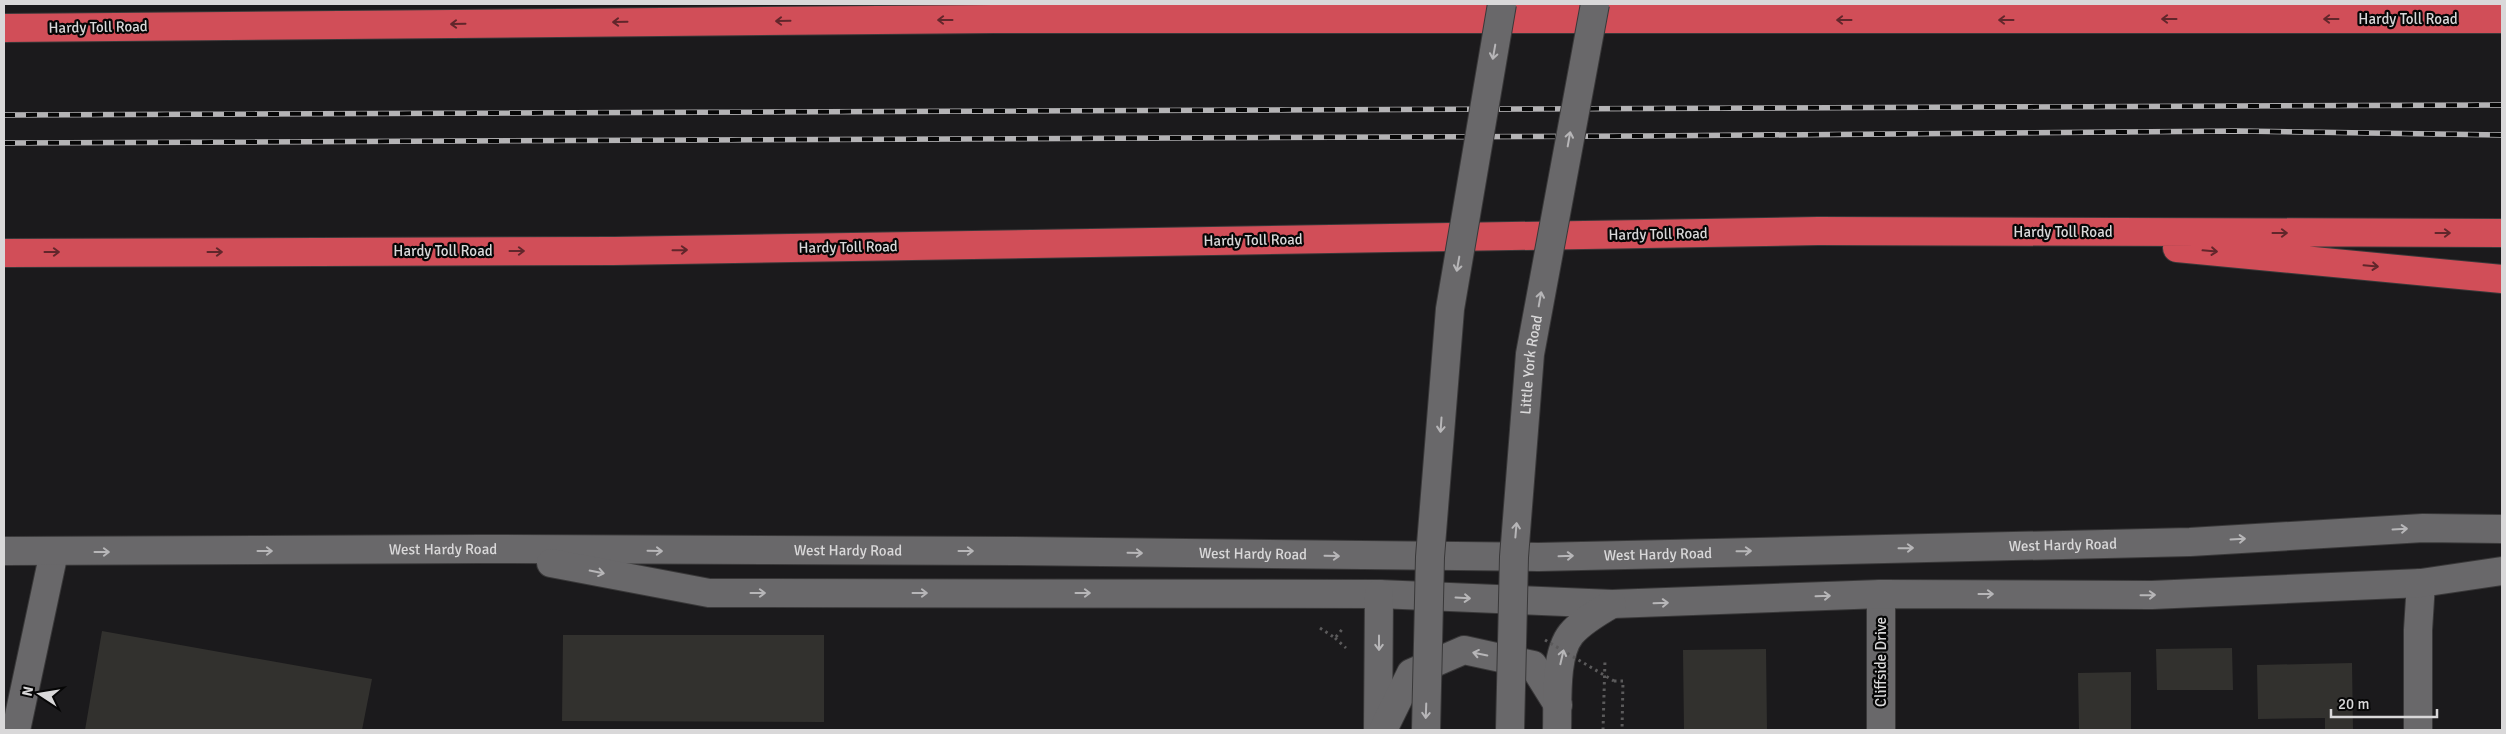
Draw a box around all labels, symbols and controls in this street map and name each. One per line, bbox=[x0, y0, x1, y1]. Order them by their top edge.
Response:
street label: Hardy Toll Road bbox=[2358, 10, 2458, 28]
one-way arrow bbox=[2161, 14, 2177, 24]
one-way arrow bbox=[2323, 14, 2340, 24]
one-way arrow bbox=[937, 15, 954, 25]
one-way arrow bbox=[1836, 15, 1852, 25]
one-way arrow bbox=[1998, 15, 2014, 25]
one-way arrow bbox=[775, 16, 791, 26]
street label: Hardy Toll Road bbox=[48, 17, 148, 37]
one-way arrow bbox=[612, 17, 628, 27]
one-way arrow bbox=[450, 19, 466, 29]
one-way arrow bbox=[1489, 43, 1499, 59]
one-way arrow bbox=[1565, 131, 1575, 147]
street label: Hardy Toll Road bbox=[2013, 223, 2113, 241]
street label: Hardy Toll Road bbox=[1608, 224, 1708, 244]
one-way arrow bbox=[2272, 228, 2288, 238]
one-way arrow bbox=[2434, 228, 2451, 238]
street label: Hardy Toll Road bbox=[1203, 230, 1303, 250]
street label: Hardy Toll Road bbox=[798, 237, 898, 257]
street label: Hardy Toll Road bbox=[393, 242, 493, 260]
one-way arrow bbox=[672, 245, 688, 254]
one-way arrow bbox=[509, 246, 525, 256]
one-way arrow bbox=[2201, 246, 2217, 256]
one-way arrow bbox=[44, 247, 60, 257]
one-way arrow bbox=[206, 247, 223, 257]
one-way arrow bbox=[1452, 255, 1462, 271]
one-way arrow bbox=[2363, 262, 2379, 271]
one-way arrow bbox=[1536, 291, 1546, 307]
street label: Little York Road bbox=[1516, 314, 1546, 415]
one-way arrow bbox=[1436, 417, 1445, 433]
one-way arrow bbox=[1511, 522, 1521, 538]
one-way arrow bbox=[2392, 525, 2408, 534]
one-way arrow bbox=[2230, 534, 2246, 543]
street label: West Hardy Road bbox=[2008, 535, 2117, 555]
street label: West Hardy Road bbox=[389, 540, 497, 558]
street label: West Hardy Road bbox=[794, 541, 902, 560]
one-way arrow bbox=[1898, 543, 1914, 553]
street label: West Hardy Road bbox=[1199, 544, 1307, 563]
street label: West Hardy Road bbox=[1604, 544, 1712, 564]
one-way arrow bbox=[256, 546, 273, 556]
one-way arrow bbox=[646, 546, 663, 556]
one-way arrow bbox=[958, 546, 974, 556]
one-way arrow bbox=[1736, 546, 1752, 556]
one-way arrow bbox=[94, 547, 110, 557]
one-way arrow bbox=[1126, 548, 1143, 558]
one-way arrow bbox=[1324, 551, 1340, 561]
one-way arrow bbox=[1558, 551, 1574, 561]
one-way arrow bbox=[589, 567, 605, 577]
one-way arrow bbox=[750, 588, 766, 598]
one-way arrow bbox=[912, 588, 928, 598]
one-way arrow bbox=[1074, 588, 1091, 598]
one-way arrow bbox=[1978, 589, 1994, 599]
one-way arrow bbox=[2140, 590, 2156, 600]
one-way arrow bbox=[1815, 592, 1831, 601]
one-way arrow bbox=[1454, 593, 1470, 602]
one-way arrow bbox=[1653, 598, 1669, 607]
street label: Cliffside Drive bbox=[1872, 617, 1890, 707]
one-way arrow bbox=[1374, 634, 1384, 650]
one-way arrow bbox=[1473, 649, 1489, 658]
one-way arrow bbox=[1558, 649, 1567, 665]
north arrow bbox=[15, 669, 65, 719]
text: N bbox=[18, 685, 37, 698]
scale bar bbox=[2331, 686, 2437, 718]
text: 20 m bbox=[2338, 695, 2369, 713]
one-way arrow bbox=[1421, 702, 1431, 719]

